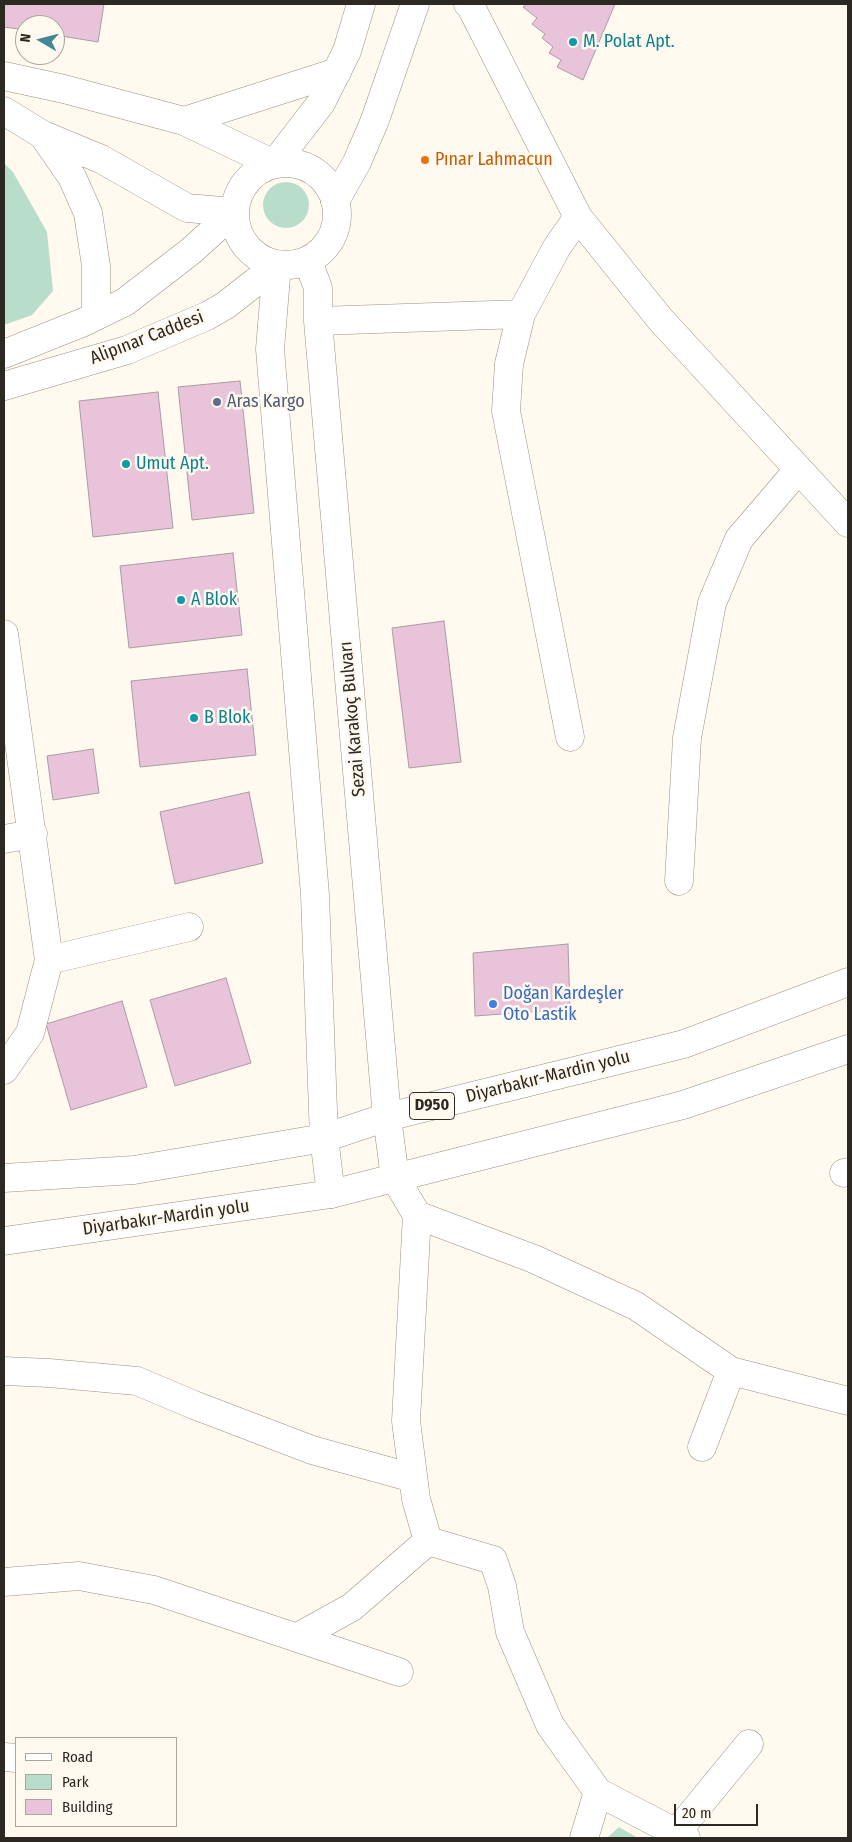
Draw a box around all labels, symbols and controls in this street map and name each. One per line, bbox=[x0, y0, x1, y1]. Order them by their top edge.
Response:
north arrow bbox=[15, 15, 65, 65]
place label: M. Polat Apt. bbox=[583, 31, 675, 53]
text: N bbox=[17, 33, 35, 43]
marker: M. Polat Apt. bbox=[567, 36, 579, 48]
place label: Pınar Lahmacun bbox=[435, 149, 553, 171]
marker: Pınar Lahmacun bbox=[419, 154, 431, 166]
street label: Alipınar Caddesi bbox=[87, 306, 207, 370]
place label: Aras Kargo bbox=[227, 391, 305, 413]
marker: Aras Kargo bbox=[211, 396, 223, 408]
place label: Umut Apt. bbox=[136, 453, 209, 475]
marker: Umut Apt. bbox=[120, 458, 132, 470]
place label: A Blok bbox=[191, 589, 237, 611]
marker: A Blok bbox=[175, 594, 187, 606]
street label: Sezai Karakoç Bulvarı bbox=[335, 640, 371, 798]
place label: B Blok bbox=[204, 707, 250, 729]
marker: B Blok bbox=[188, 712, 200, 724]
place label: Doğan Kardeşler Oto Lastik bbox=[503, 983, 624, 1026]
marker: Doğan Kardeşler Oto Lastik bbox=[487, 998, 499, 1010]
street label: Diyarbakır-Mardin yolu bbox=[464, 1046, 632, 1108]
road number: D950 bbox=[410, 1092, 454, 1120]
street label: Diyarbakır-Mardin yolu bbox=[81, 1196, 251, 1240]
legend bbox=[15, 1737, 178, 1827]
text: Road bbox=[62, 1748, 93, 1766]
text: Park bbox=[62, 1773, 89, 1791]
scale bar bbox=[677, 1794, 761, 1826]
text: Building bbox=[62, 1798, 113, 1816]
text: 20 m bbox=[682, 1804, 712, 1822]

